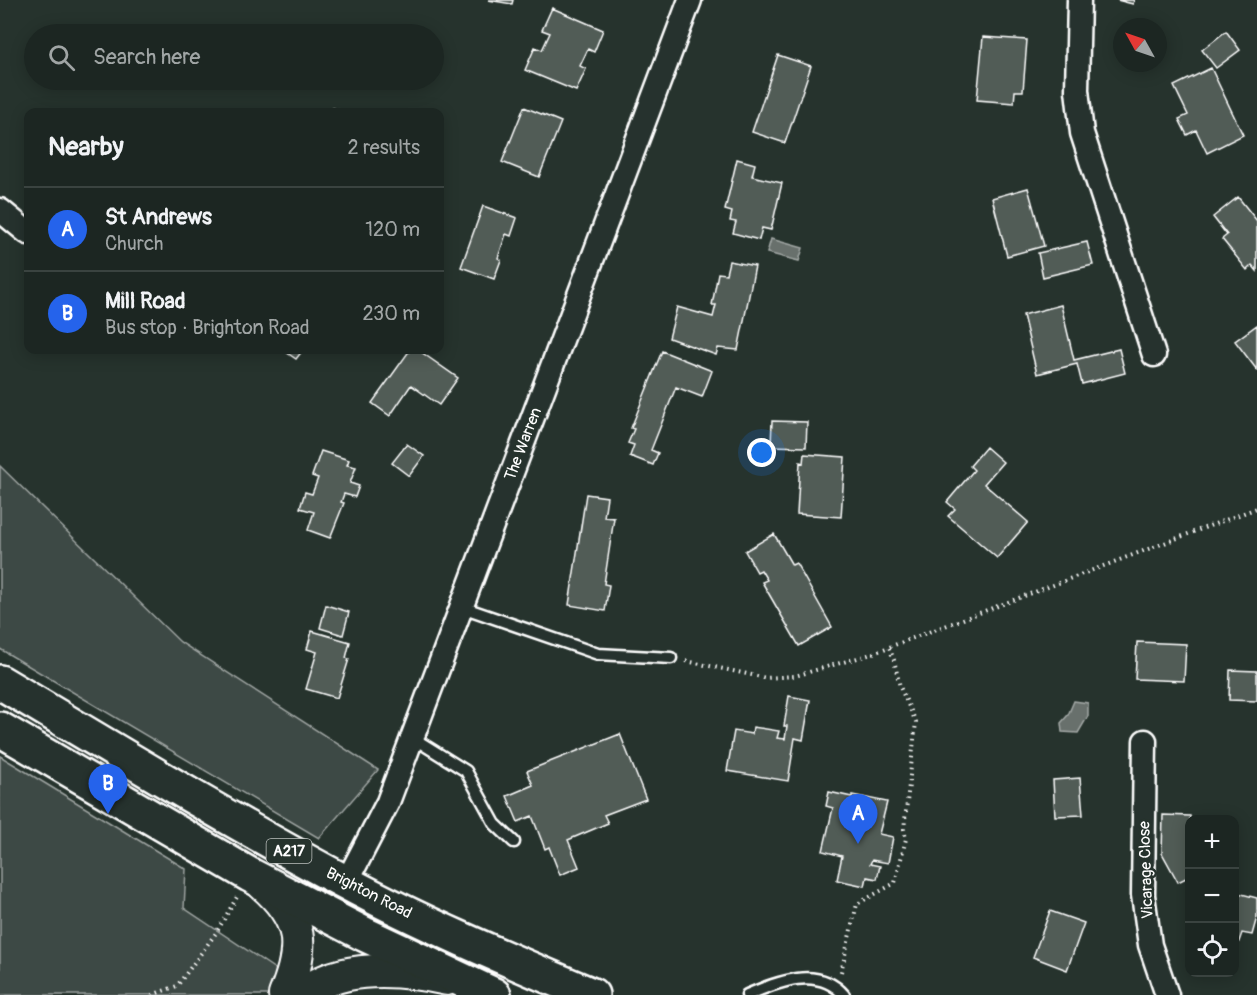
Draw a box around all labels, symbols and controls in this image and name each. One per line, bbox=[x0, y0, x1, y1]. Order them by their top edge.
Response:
north arrow bbox=[1113, 18, 1167, 72]
search box bbox=[24, 24, 444, 90]
icon: search bbox=[45, 41, 78, 74]
text: Search here bbox=[93, 43, 200, 71]
text: Nearby bbox=[48, 131, 124, 163]
text: 2 results bbox=[348, 135, 420, 160]
text: St Andrews bbox=[105, 203, 212, 231]
text: A bbox=[61, 217, 74, 242]
text: 120 m bbox=[365, 217, 420, 242]
text: Church bbox=[105, 231, 163, 256]
text: Mill Road bbox=[105, 287, 186, 315]
text: B bbox=[62, 301, 73, 326]
text: 230 m bbox=[363, 301, 420, 326]
text: Bus stop · Brighton Road bbox=[105, 315, 310, 340]
street label: The Warren bbox=[500, 405, 546, 483]
your location bbox=[747, 438, 776, 467]
pin: B bbox=[88, 764, 128, 814]
pin: A bbox=[838, 794, 878, 844]
map controls bbox=[1185, 815, 1239, 977]
button: + bbox=[1185, 815, 1239, 869]
street label: Vicarage Close bbox=[1134, 821, 1158, 919]
road number: A217 bbox=[266, 839, 312, 863]
street label: Brighton Road bbox=[323, 863, 415, 923]
button: − bbox=[1185, 869, 1239, 923]
button: locate bbox=[1185, 923, 1239, 977]

